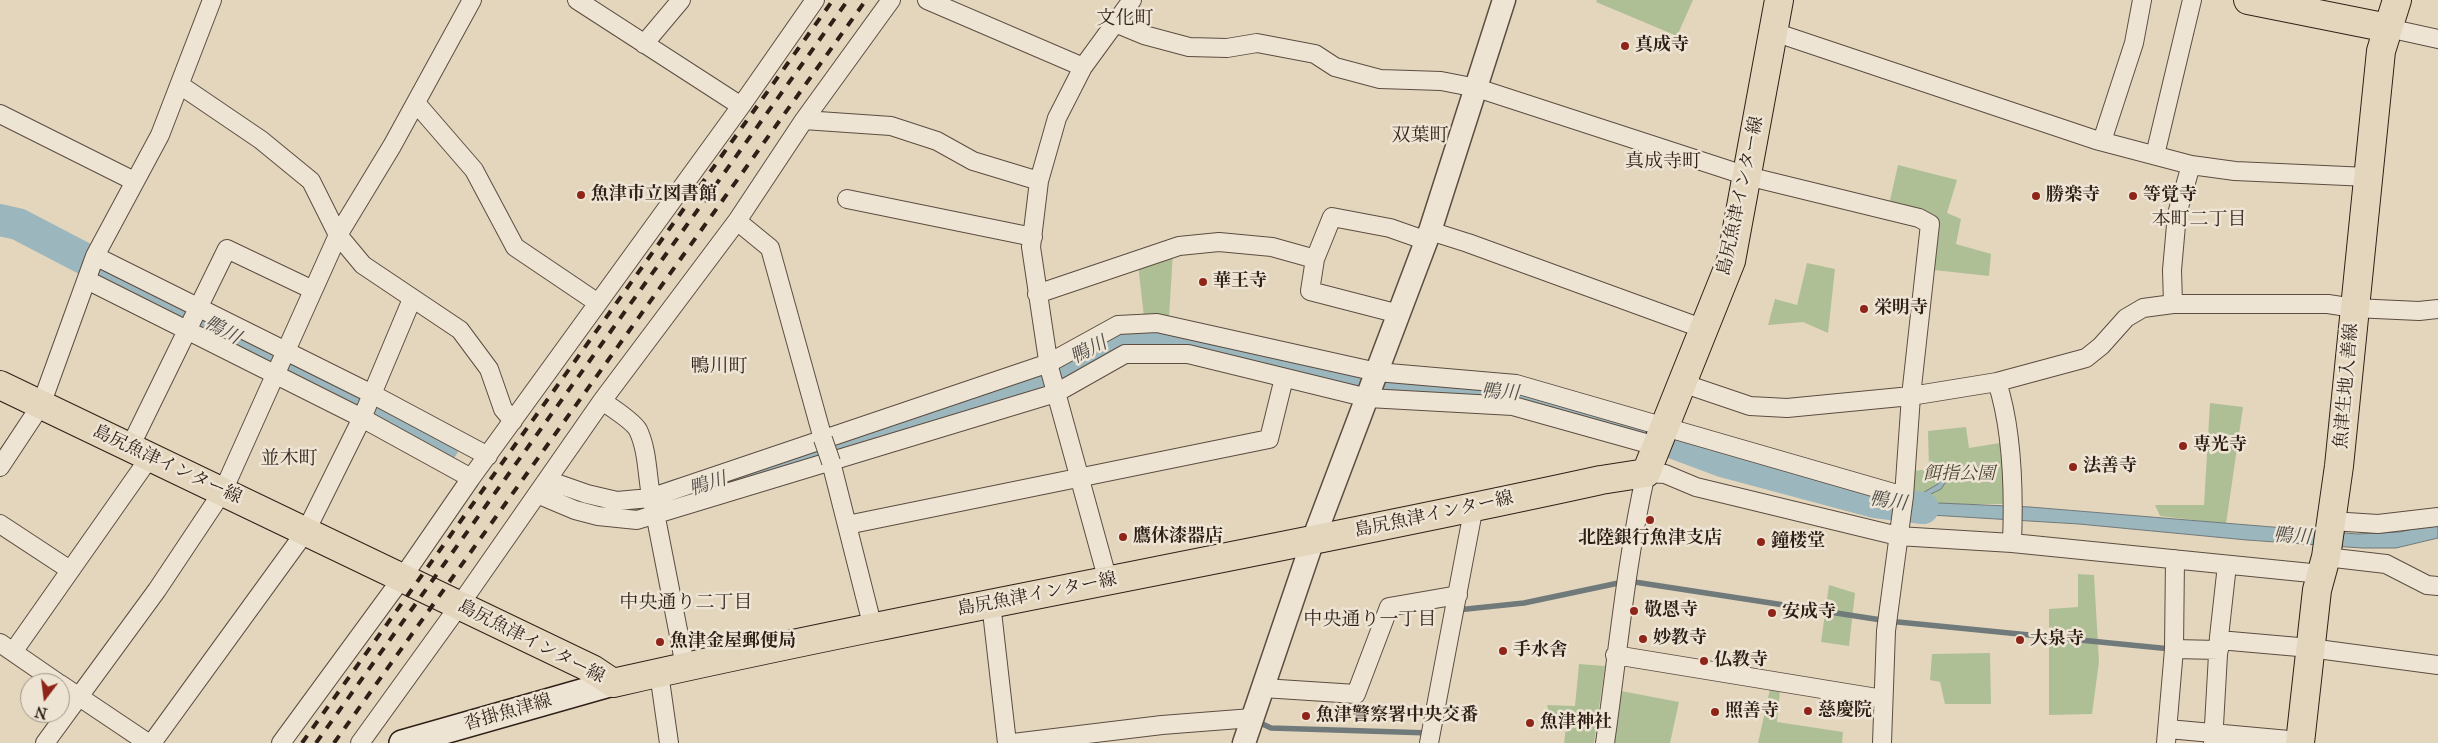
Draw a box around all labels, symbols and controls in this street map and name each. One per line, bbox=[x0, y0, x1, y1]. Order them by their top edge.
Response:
district label: 文化町 bbox=[1097, 8, 1153, 30]
place label: 真成寺 bbox=[1635, 35, 1689, 57]
marker: 真成寺 bbox=[1619, 40, 1631, 52]
street label: 島尻魚津インター線 bbox=[1714, 115, 1768, 277]
district label: 双葉町 bbox=[1392, 125, 1448, 147]
district label: 真成寺町 bbox=[1625, 151, 1701, 173]
place label: 魚津市立図書館 bbox=[591, 184, 717, 206]
place label: 勝楽寺 bbox=[2046, 185, 2100, 207]
place label: 等覚寺 bbox=[2143, 185, 2197, 207]
marker: 魚津市立図書館 bbox=[575, 189, 587, 201]
marker: 勝楽寺 bbox=[2030, 190, 2042, 202]
marker: 等覚寺 bbox=[2127, 190, 2139, 202]
district label: 本町二丁目 bbox=[2152, 209, 2246, 231]
place label: 華王寺 bbox=[1213, 271, 1267, 293]
marker: 華王寺 bbox=[1197, 276, 1209, 288]
place label: 栄明寺 bbox=[1874, 298, 1928, 320]
marker: 栄明寺 bbox=[1858, 303, 1870, 315]
water label: 鴨川 bbox=[200, 312, 244, 350]
street label: 魚津生地入善線 bbox=[2331, 322, 2363, 450]
water label: 鴨川 bbox=[1067, 332, 1111, 370]
district label: 鴨川町 bbox=[691, 356, 747, 378]
water label: 鴨川 bbox=[1480, 380, 1520, 406]
street label: 島尻魚津インター線 bbox=[89, 421, 245, 509]
place label: 専光寺 bbox=[2193, 435, 2247, 457]
marker: 専光寺 bbox=[2177, 440, 2189, 452]
district label: 並木町 bbox=[261, 448, 317, 470]
place label: 法善寺 bbox=[2083, 456, 2137, 478]
marker: 法善寺 bbox=[2067, 461, 2079, 473]
park label: 餌指公園 bbox=[1923, 464, 1995, 486]
water label: 鴨川 bbox=[686, 468, 730, 502]
street label: 島尻魚津インター線 bbox=[1353, 488, 1515, 542]
water label: 鴨川 bbox=[1868, 488, 1908, 516]
marker: 北陸銀行魚津支店 bbox=[1644, 514, 1656, 526]
water label: 鴨川 bbox=[2272, 524, 2312, 550]
place label: 鷹休漆器店 bbox=[1133, 526, 1223, 548]
place label: 北陸銀行魚津支店 bbox=[1578, 528, 1722, 550]
marker: 鷹休漆器店 bbox=[1117, 531, 1129, 543]
place label: 鐘楼堂 bbox=[1771, 531, 1825, 553]
marker: 鐘楼堂 bbox=[1755, 536, 1767, 548]
street label: 島尻魚津インター線 bbox=[955, 569, 1119, 621]
district label: 中央通り二丁目 bbox=[620, 592, 752, 614]
street label: 島尻魚津インター線 bbox=[454, 596, 608, 688]
place label: 敬恩寺 bbox=[1644, 600, 1698, 622]
place label: 安成寺 bbox=[1782, 602, 1836, 624]
marker: 敬恩寺 bbox=[1628, 605, 1640, 617]
marker: 安成寺 bbox=[1766, 607, 1778, 619]
district label: 中央通り一丁目 bbox=[1304, 609, 1436, 631]
place label: 妙教寺 bbox=[1653, 628, 1707, 650]
place label: 大泉寺 bbox=[2030, 629, 2084, 651]
place label: 魚津金屋郵便局 bbox=[670, 631, 796, 653]
marker: 妙教寺 bbox=[1637, 633, 1649, 645]
marker: 大泉寺 bbox=[2014, 634, 2026, 646]
marker: 魚津金屋郵便局 bbox=[654, 636, 666, 648]
place label: 手水舎 bbox=[1513, 640, 1567, 662]
marker: 手水舎 bbox=[1497, 645, 1509, 657]
place label: 仏教寺 bbox=[1714, 650, 1768, 672]
marker: 仏教寺 bbox=[1698, 655, 1710, 667]
north arrow bbox=[20, 673, 70, 723]
street label: 沓掛魚津線 bbox=[462, 690, 554, 736]
place label: 慈慶院 bbox=[1818, 700, 1872, 722]
place label: 照善寺 bbox=[1725, 701, 1779, 723]
text: N bbox=[33, 702, 49, 722]
place label: 魚津警察署中央交番 bbox=[1316, 705, 1478, 727]
marker: 慈慶院 bbox=[1802, 705, 1814, 717]
marker: 照善寺 bbox=[1709, 706, 1721, 718]
marker: 魚津警察署中央交番 bbox=[1300, 710, 1312, 722]
place label: 魚津神社 bbox=[1540, 712, 1612, 734]
marker: 魚津神社 bbox=[1524, 717, 1536, 729]

